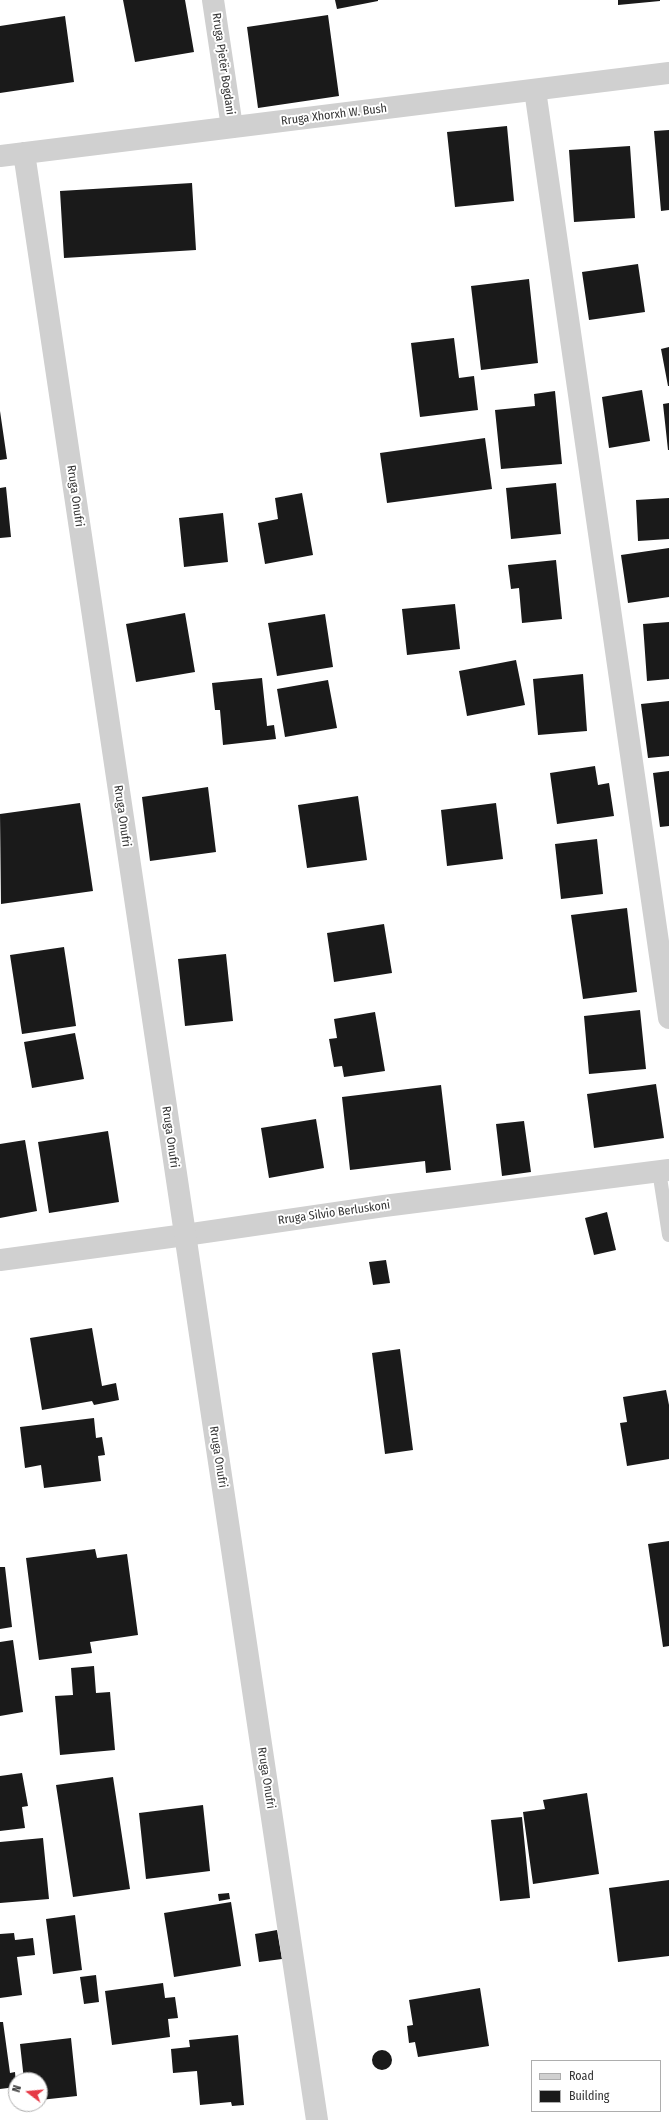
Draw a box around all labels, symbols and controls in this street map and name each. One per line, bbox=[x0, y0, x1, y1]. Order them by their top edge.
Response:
street label: Rruga Pjetër Bogdani bbox=[209, 12, 237, 116]
street label: Rruga Xhorxh W. Bush bbox=[280, 101, 388, 129]
street label: Rruga Onufri bbox=[64, 464, 86, 528]
street label: Rruga Onufri bbox=[111, 784, 133, 848]
street label: Rruga Onufri bbox=[159, 1105, 181, 1169]
street label: Rruga Silvio Berluskoni bbox=[277, 1198, 391, 1228]
street label: Rruga Onufri bbox=[206, 1425, 230, 1489]
street label: Rruga Onufri bbox=[254, 1746, 278, 1810]
legend bbox=[531, 2060, 661, 2112]
text: Road bbox=[569, 2069, 594, 2083]
north arrow bbox=[8, 2072, 48, 2112]
text: N bbox=[10, 2084, 24, 2094]
text: Building bbox=[569, 2089, 609, 2103]

